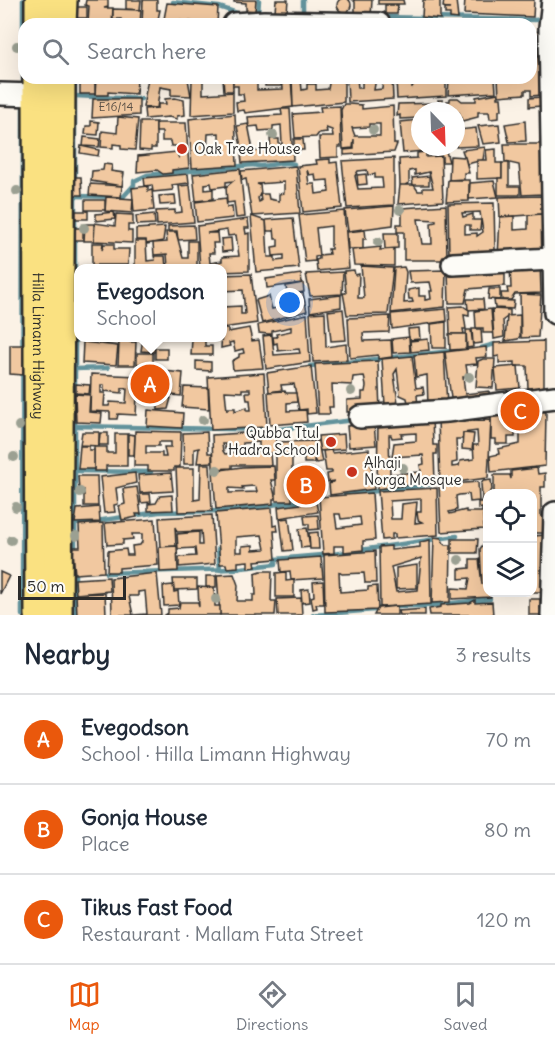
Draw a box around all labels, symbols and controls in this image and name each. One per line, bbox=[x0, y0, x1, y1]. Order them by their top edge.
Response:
search box bbox=[18, 18, 537, 84]
icon: search bbox=[39, 35, 72, 68]
text: Search here bbox=[87, 37, 206, 65]
house number: E16/14 bbox=[99, 99, 133, 114]
north arrow bbox=[411, 102, 465, 156]
place label: Oak Tree House bbox=[194, 139, 301, 158]
marker: Oak Tree House bbox=[175, 142, 189, 156]
popup bbox=[74, 264, 227, 342]
street label: Hilla Limann Highway bbox=[29, 272, 48, 420]
text: Evegodson bbox=[97, 277, 204, 305]
your location bbox=[275, 288, 304, 317]
text: School bbox=[97, 305, 156, 330]
pin: A bbox=[130, 362, 170, 406]
pin: C bbox=[500, 388, 540, 434]
place label: Qubba Ttul Hadra School bbox=[228, 423, 319, 459]
marker: Qubba Ttul Hadra School bbox=[324, 435, 338, 449]
place label: Alhaji Norga Mosque bbox=[364, 453, 462, 489]
pin: B bbox=[286, 462, 326, 508]
marker: Alhaji Norga Mosque bbox=[345, 465, 359, 479]
map controls bbox=[483, 489, 537, 597]
button: locate bbox=[483, 489, 537, 543]
button: layers bbox=[483, 543, 537, 597]
scale bar bbox=[18, 573, 126, 600]
text: 50 m bbox=[27, 576, 65, 596]
text: Nearby bbox=[24, 638, 110, 671]
text: 3 results bbox=[455, 642, 531, 667]
text: Evegodson bbox=[81, 713, 189, 741]
text: A bbox=[37, 727, 50, 752]
text: 70 m bbox=[486, 727, 531, 752]
text: School · Hilla Limann Highway bbox=[81, 741, 351, 766]
text: Gonja House bbox=[81, 803, 208, 831]
text: B bbox=[37, 817, 50, 842]
text: 80 m bbox=[484, 817, 531, 842]
text: Place bbox=[81, 831, 129, 856]
text: Tikus Fast Food bbox=[81, 893, 233, 921]
text: C bbox=[37, 907, 50, 932]
text: 120 m bbox=[477, 907, 531, 932]
text: Restaurant · Mallam Futa Street bbox=[81, 921, 363, 946]
tab: Map bbox=[68, 978, 101, 1034]
tab: Directions bbox=[236, 978, 308, 1034]
tab: Saved bbox=[444, 978, 487, 1034]

